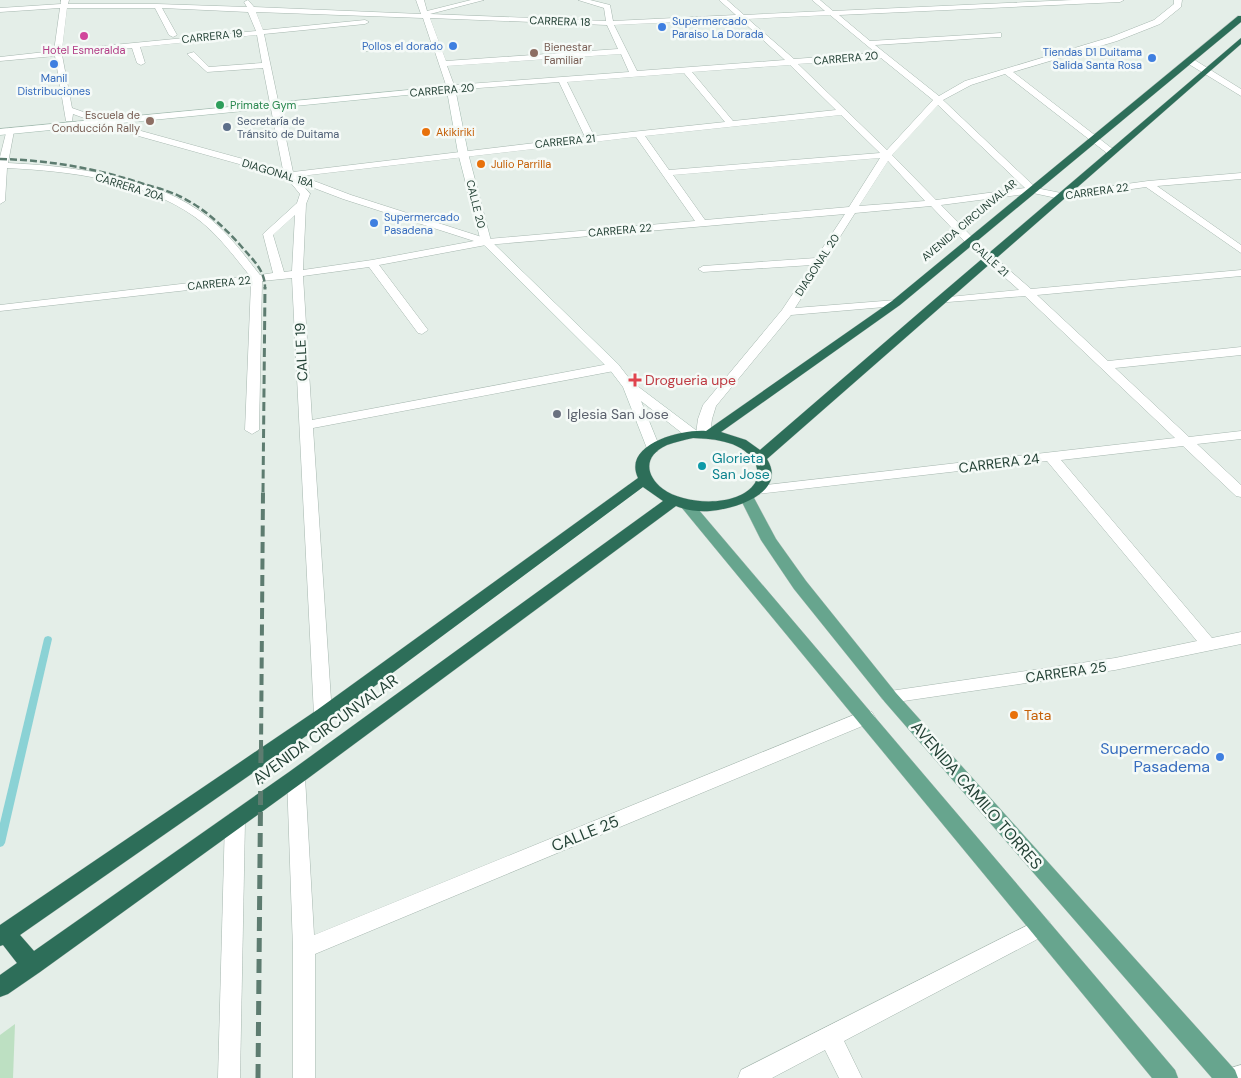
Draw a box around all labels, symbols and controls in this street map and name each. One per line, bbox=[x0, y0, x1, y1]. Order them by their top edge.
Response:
street label: CARRERA 18 bbox=[529, 13, 591, 29]
place label: Supermercado Paraiso La Dorada bbox=[672, 14, 764, 41]
marker: Supermercado Paraiso La Dorada bbox=[656, 21, 668, 33]
street label: CARRERA 19 bbox=[181, 26, 243, 46]
marker: Hotel Esmeralda bbox=[78, 30, 90, 42]
place label: Pollos el dorado bbox=[362, 39, 443, 53]
marker: Pollos el dorado bbox=[447, 40, 459, 52]
place label: Bienestar Familiar bbox=[544, 40, 592, 67]
place label: Hotel Esmeralda bbox=[43, 43, 125, 57]
place label: Tiendas D1 Duitama Salida Santa Rosa bbox=[1043, 45, 1142, 72]
marker: Bienestar Familiar bbox=[528, 47, 540, 59]
street label: CARRERA 20 bbox=[813, 48, 879, 68]
marker: Tiendas D1 Duitama Salida Santa Rosa bbox=[1146, 52, 1158, 64]
marker: Manil Distribuciones bbox=[48, 58, 60, 70]
place label: Manil Distribuciones bbox=[17, 71, 91, 98]
street label: CARRERA 20 bbox=[409, 80, 475, 100]
place label: Primate Gym bbox=[230, 98, 297, 112]
marker: Primate Gym bbox=[214, 99, 226, 111]
place label: Escuela de Conducción Rally bbox=[52, 108, 140, 135]
place label: Secretaría de Tránsito de Duitama bbox=[237, 114, 339, 141]
marker: Escuela de Conducción Rally bbox=[144, 115, 156, 127]
marker: Secretaría de Tránsito de Duitama bbox=[221, 121, 233, 133]
place label: Akikiriki bbox=[436, 125, 475, 139]
marker: Akikiriki bbox=[420, 126, 432, 138]
street label: CARRERA 21 bbox=[534, 131, 596, 151]
street label: DIAGONAL 18A bbox=[240, 155, 316, 191]
place label: Julio Parrilla bbox=[491, 157, 551, 171]
marker: Julio Parrilla bbox=[475, 158, 487, 170]
street label: CARRERA 20A bbox=[94, 170, 166, 204]
street label: AVENIDA CIRCUNVALAR bbox=[918, 176, 1020, 264]
street label: CALLE 20 bbox=[463, 178, 489, 230]
street label: CARRERA 22 bbox=[1064, 180, 1130, 202]
place label: Supermercado Pasadena bbox=[384, 210, 460, 237]
marker: Supermercado Pasadena bbox=[368, 217, 380, 229]
street label: CARRERA 22 bbox=[588, 220, 652, 240]
street label: DIAGONAL 20 bbox=[792, 231, 842, 299]
street label: CALLE 21 bbox=[968, 239, 1012, 279]
street label: CARRERA 22 bbox=[187, 273, 251, 293]
street label: CALLE 19 bbox=[290, 322, 312, 382]
place label: Drogueria upe bbox=[645, 371, 736, 389]
marker: Drogueria upe bbox=[629, 374, 641, 386]
place label: Iglesia San Jose bbox=[567, 405, 669, 423]
marker: Iglesia San Jose bbox=[551, 408, 563, 420]
place label: Glorieta San Jose bbox=[712, 449, 770, 483]
street label: CARRERA 24 bbox=[958, 449, 1041, 477]
marker: Glorieta San Jose bbox=[696, 460, 708, 472]
street label: CARRERA 25 bbox=[1024, 657, 1108, 687]
street label: AVENIDA CIRCUNVALAR bbox=[248, 670, 402, 789]
place label: Tata bbox=[1024, 706, 1051, 724]
marker: Tata bbox=[1008, 709, 1020, 721]
street label: AVENIDA CAMILO TORRES bbox=[906, 717, 1047, 874]
place label: Supermercado Pasadema bbox=[1100, 738, 1210, 777]
marker: Supermercado Pasadema bbox=[1214, 751, 1226, 763]
street label: CALLE 25 bbox=[548, 810, 622, 856]

